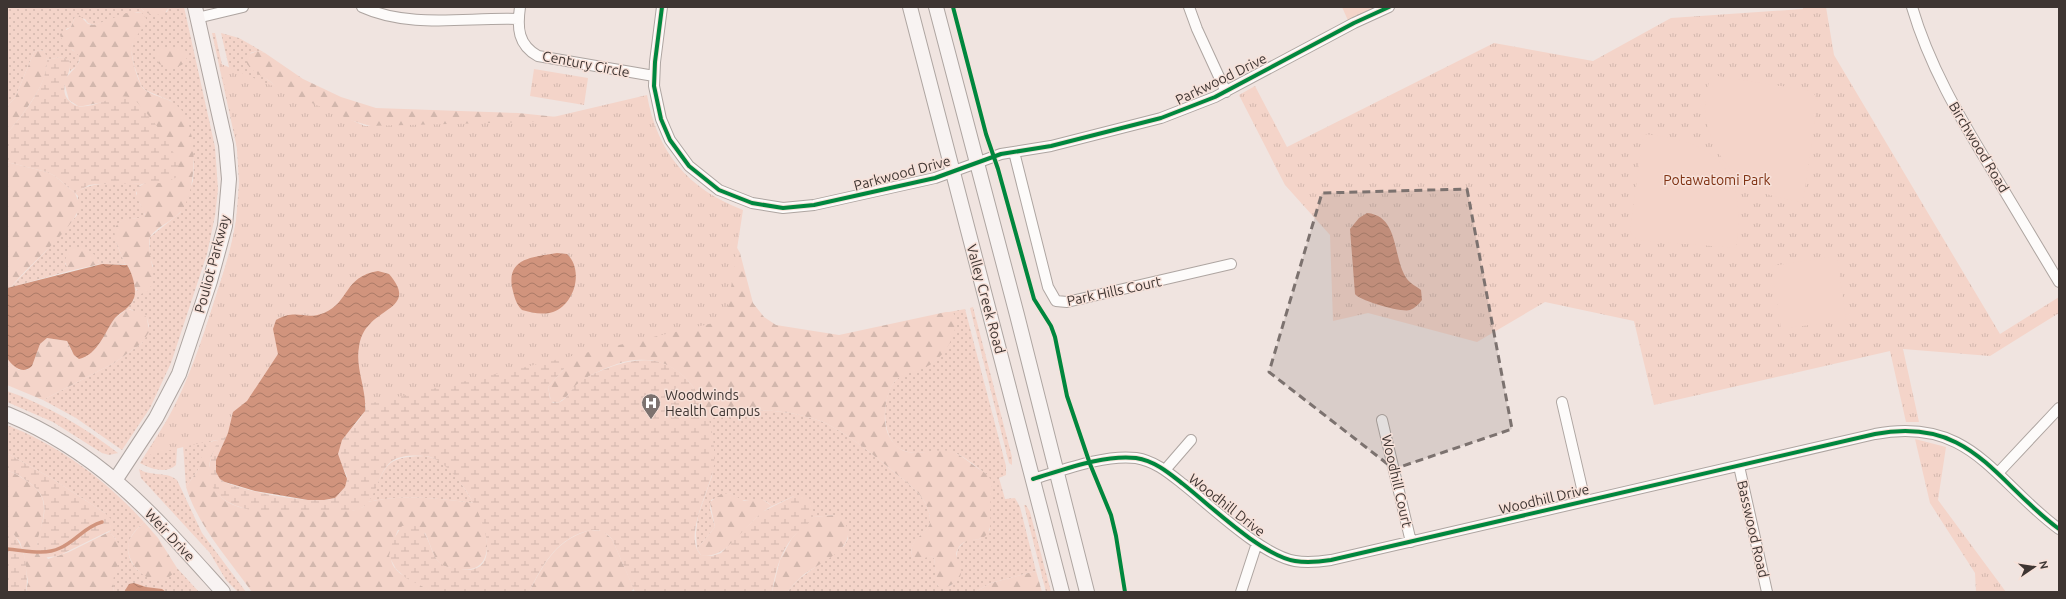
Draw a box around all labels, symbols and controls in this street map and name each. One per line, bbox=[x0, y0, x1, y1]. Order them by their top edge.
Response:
street label: Century Circle bbox=[541, 48, 631, 80]
street label: Parkwood Drive bbox=[1173, 50, 1269, 108]
street label: Birchwood Road bbox=[1946, 99, 2012, 195]
street label: Parkwood Drive bbox=[852, 152, 952, 194]
park label: Potawatomi Park bbox=[1663, 172, 1771, 188]
street label: Pouliot Parkway bbox=[191, 213, 233, 315]
street label: Valley Creek Road bbox=[964, 242, 1008, 356]
street label: Park Hills Court bbox=[1065, 273, 1163, 309]
place label: Woodwinds Health Campus bbox=[665, 387, 760, 419]
hospital icon: Woodwinds Health Campus bbox=[640, 392, 662, 420]
street label: Woodhill Court bbox=[1379, 433, 1416, 529]
street label: Woodhill Drive bbox=[1186, 470, 1268, 540]
street label: Basswood Road bbox=[1734, 479, 1772, 579]
street label: Woodhill Drive bbox=[1497, 481, 1591, 517]
street label: Weir Drive bbox=[142, 506, 198, 564]
north arrow bbox=[2014, 547, 2054, 587]
text: N bbox=[2037, 559, 2051, 570]

